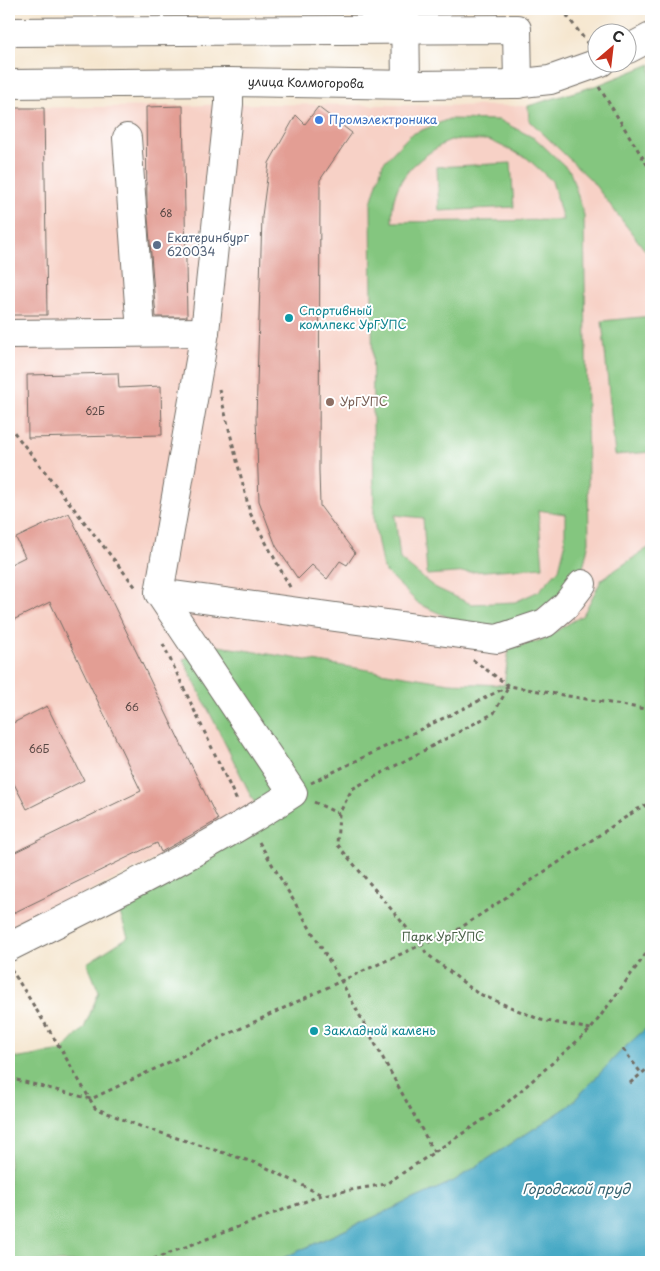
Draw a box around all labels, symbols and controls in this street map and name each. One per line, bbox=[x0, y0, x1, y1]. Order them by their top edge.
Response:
north arrow bbox=[588, 22, 638, 72]
text: С bbox=[609, 24, 628, 48]
street label: улица Колмогорова bbox=[248, 72, 365, 92]
place label: Промэлектроника bbox=[329, 110, 438, 128]
marker: Промэлектроника bbox=[313, 114, 325, 126]
house number: 68 bbox=[159, 205, 173, 220]
place label: Екатеринбург 620034 bbox=[167, 228, 249, 260]
marker: Екатеринбург 620034 bbox=[151, 239, 163, 251]
place label: Спортивный комлпекс УрГУПС bbox=[299, 301, 407, 333]
marker: Спортивный комлпекс УрГУПС bbox=[283, 312, 295, 324]
place label: УрГУПС bbox=[340, 392, 388, 410]
marker: УрГУПС bbox=[324, 396, 336, 408]
house number: 62Б bbox=[85, 403, 105, 418]
house number: 66 bbox=[125, 699, 139, 714]
house number: 66Б bbox=[29, 741, 50, 756]
park label: Парк УрГУПС bbox=[402, 927, 484, 945]
place label: Закладной камень bbox=[324, 1021, 436, 1039]
marker: Закладной камень bbox=[308, 1025, 320, 1037]
water label: Городской пруд bbox=[522, 1178, 632, 1199]

